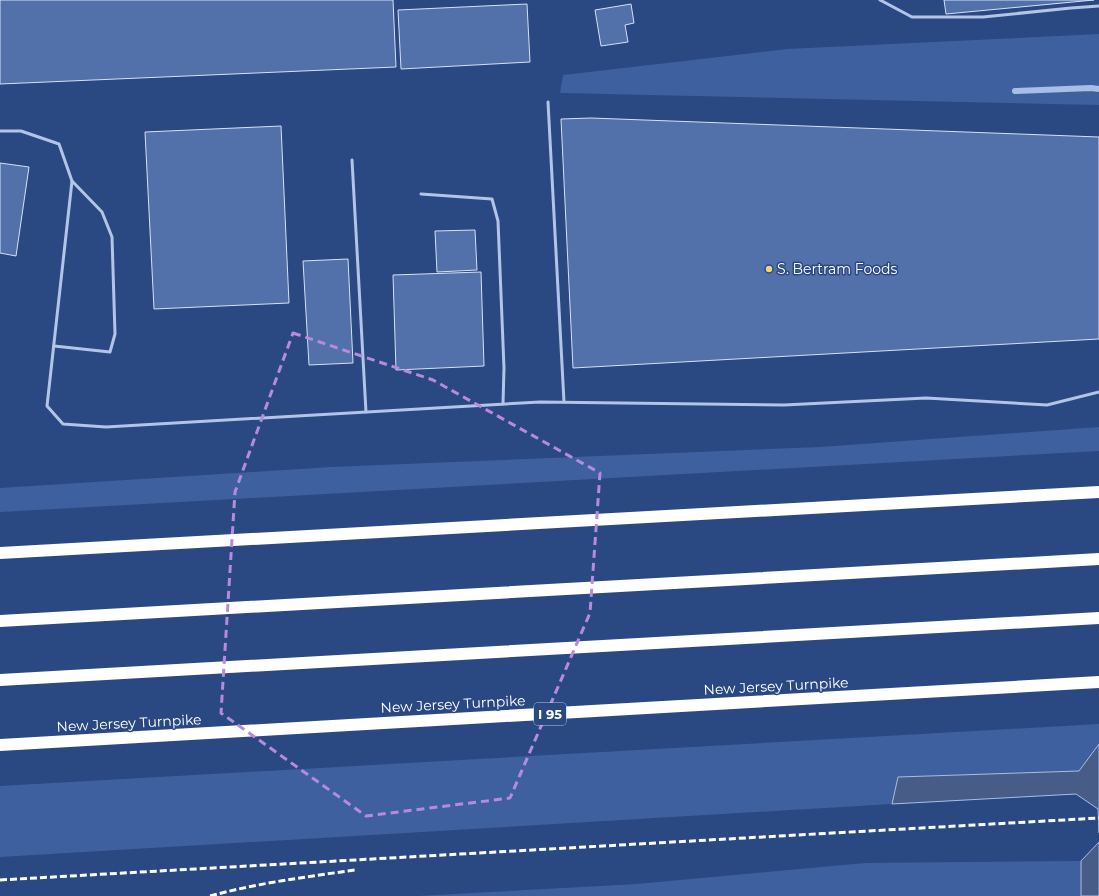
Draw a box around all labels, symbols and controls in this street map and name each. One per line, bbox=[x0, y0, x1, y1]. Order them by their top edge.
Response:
place label: S. Bertram Foods bbox=[777, 260, 898, 278]
marker: S. Bertram Foods bbox=[764, 264, 774, 274]
street label: New Jersey Turnpike bbox=[703, 673, 849, 699]
street label: New Jersey Turnpike bbox=[380, 691, 526, 717]
road number: I 95 bbox=[534, 703, 566, 725]
street label: New Jersey Turnpike bbox=[56, 710, 202, 736]

